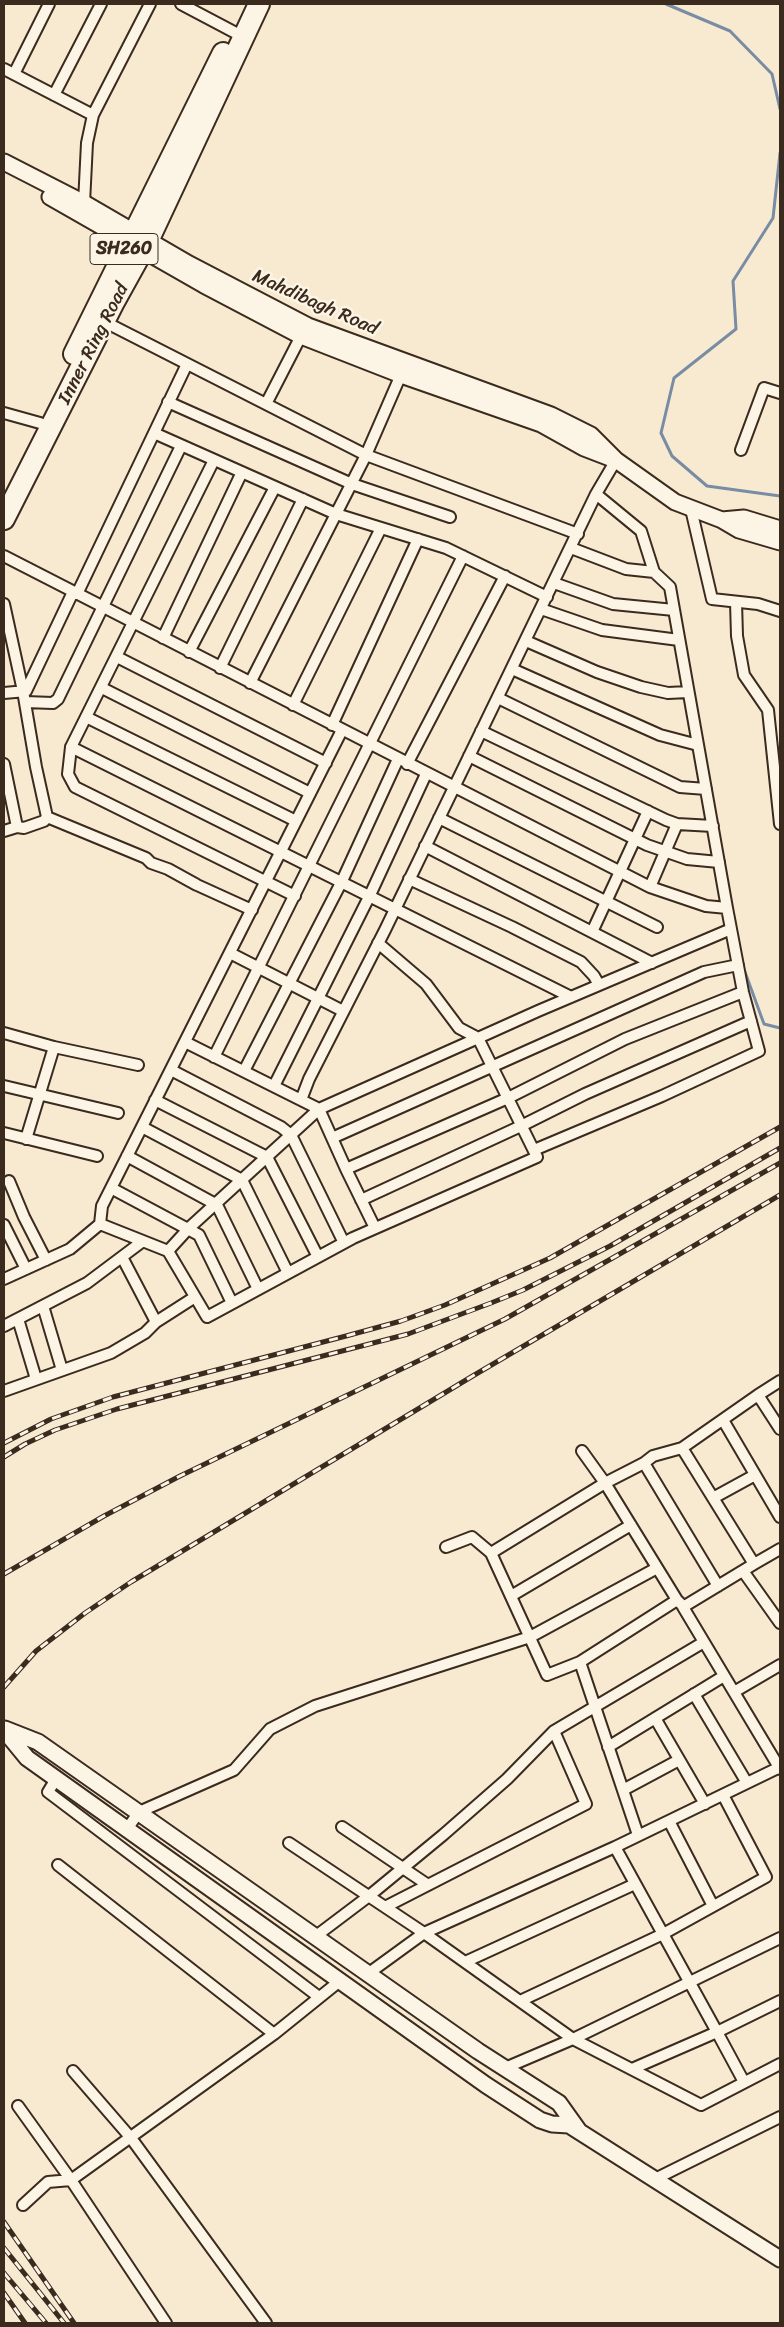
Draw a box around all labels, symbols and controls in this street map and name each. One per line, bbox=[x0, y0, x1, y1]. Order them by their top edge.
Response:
road number: SH260 bbox=[90, 233, 158, 264]
street label: Mahdibagh Road bbox=[249, 265, 381, 341]
street label: Inner Ring Road bbox=[54, 280, 134, 408]

